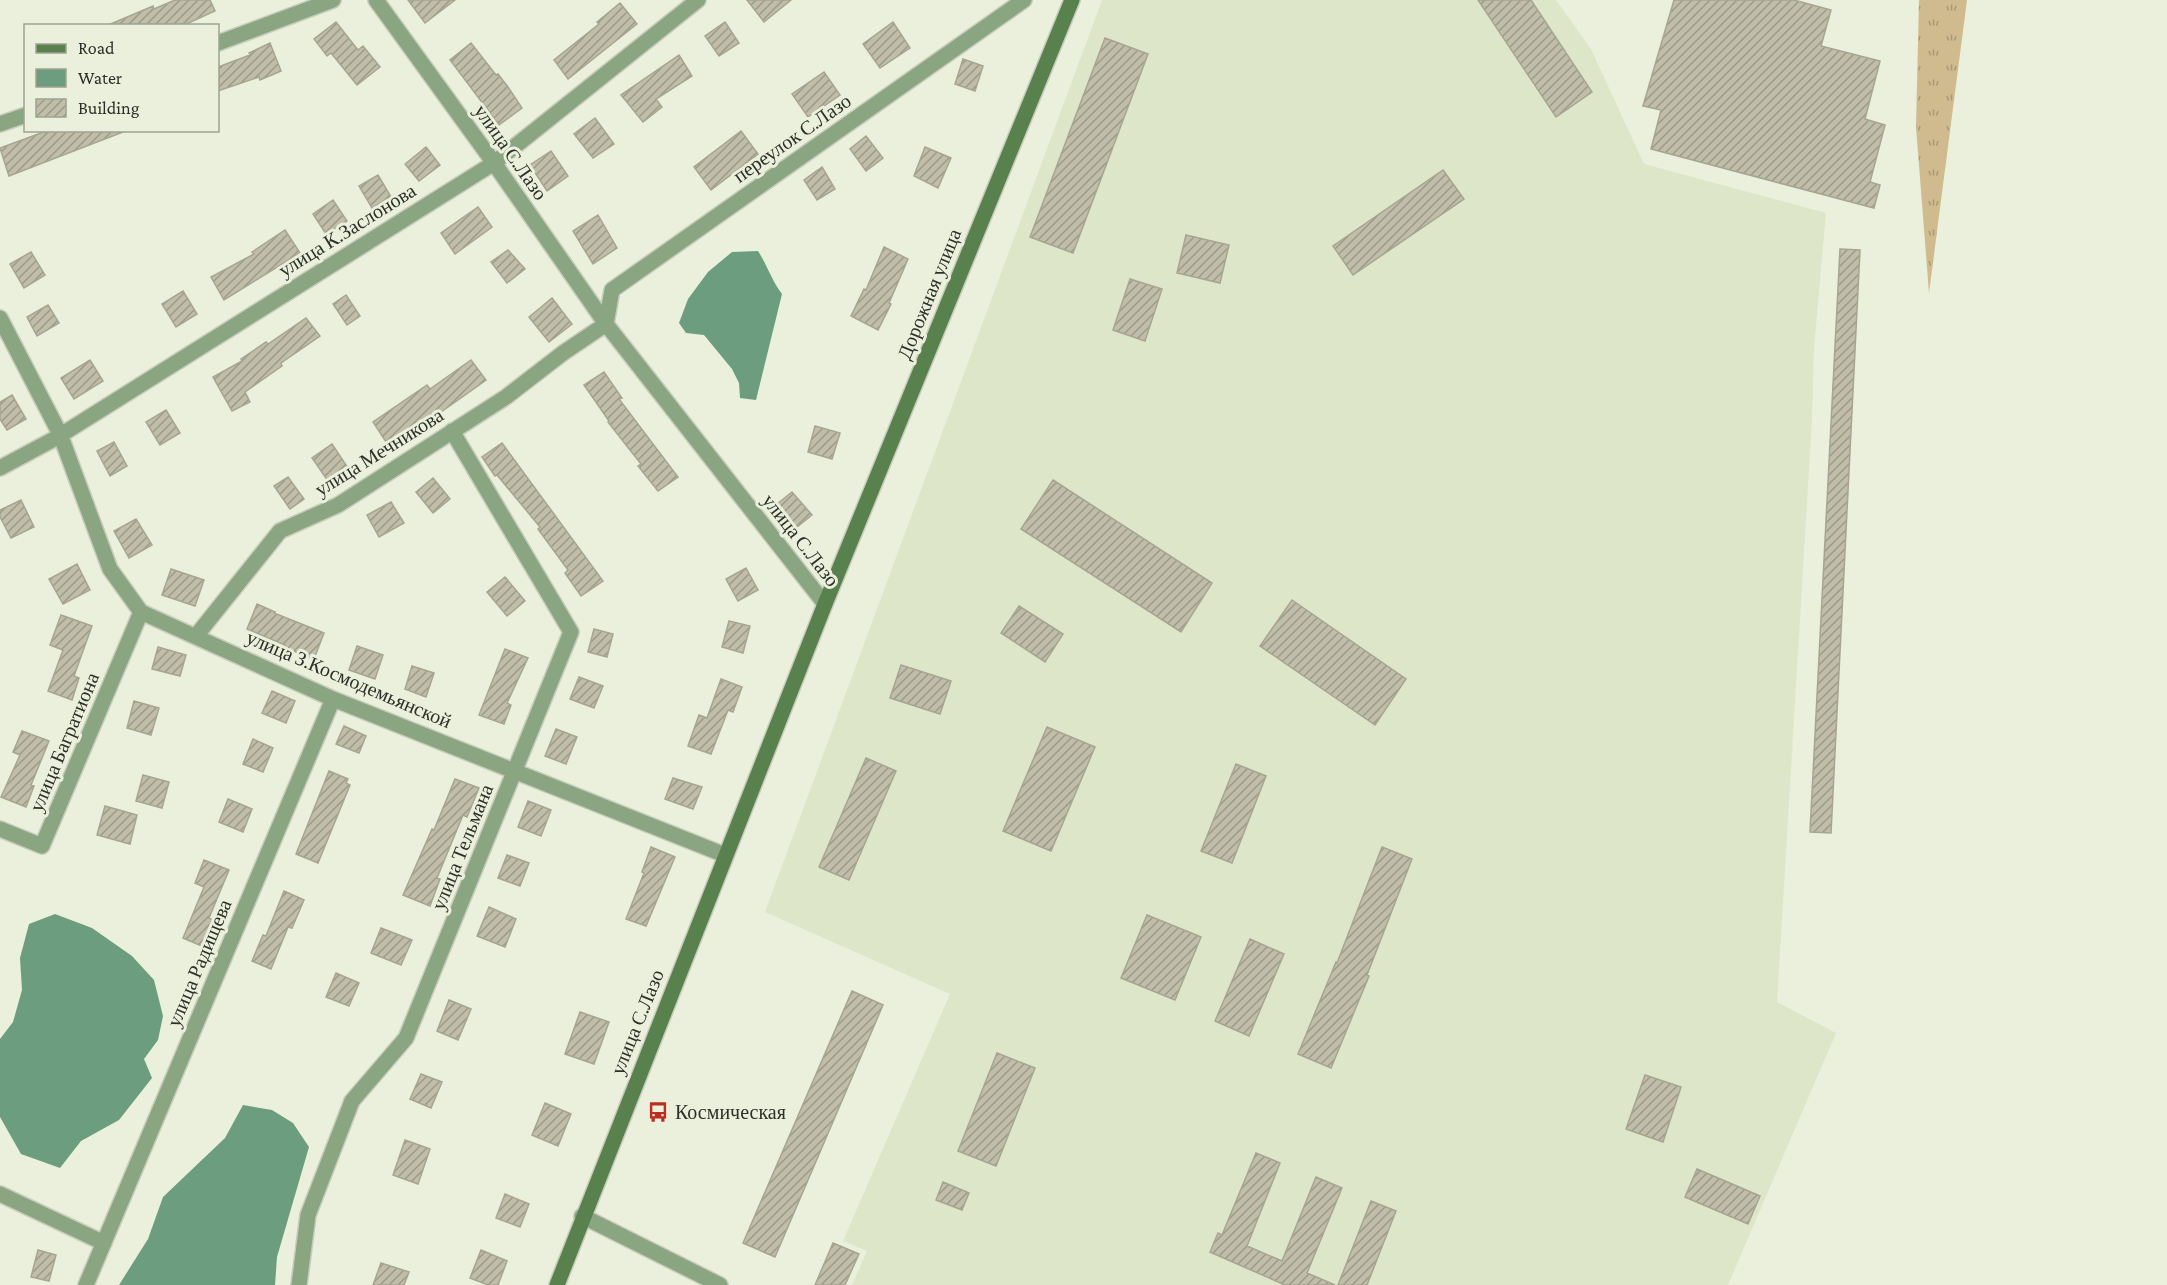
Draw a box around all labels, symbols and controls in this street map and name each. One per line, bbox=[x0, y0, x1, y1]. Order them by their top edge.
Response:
legend bbox=[24, 24, 219, 132]
text: Road bbox=[78, 38, 115, 58]
text: Water bbox=[78, 68, 123, 88]
street label: переулок С.Лазо bbox=[729, 89, 856, 188]
text: Building bbox=[78, 98, 140, 118]
street label: улица С.Лазо bbox=[469, 100, 552, 204]
street label: улица К.Заслонова bbox=[274, 179, 420, 282]
street label: Дорожная улица bbox=[893, 225, 966, 363]
street label: улица Мечникова bbox=[311, 404, 448, 501]
street label: улица С.Лазо bbox=[757, 489, 844, 591]
street label: улица З.Космодемьянской bbox=[243, 626, 455, 733]
street label: улица Багратиона bbox=[25, 669, 104, 815]
street label: улица Тельмана bbox=[427, 781, 498, 913]
street label: улица Радищева bbox=[162, 896, 237, 1030]
street label: улица С.Лазо bbox=[606, 966, 669, 1078]
bus stop icon: Космическая bbox=[646, 1100, 670, 1124]
place label: Космическая bbox=[675, 1101, 786, 1123]

